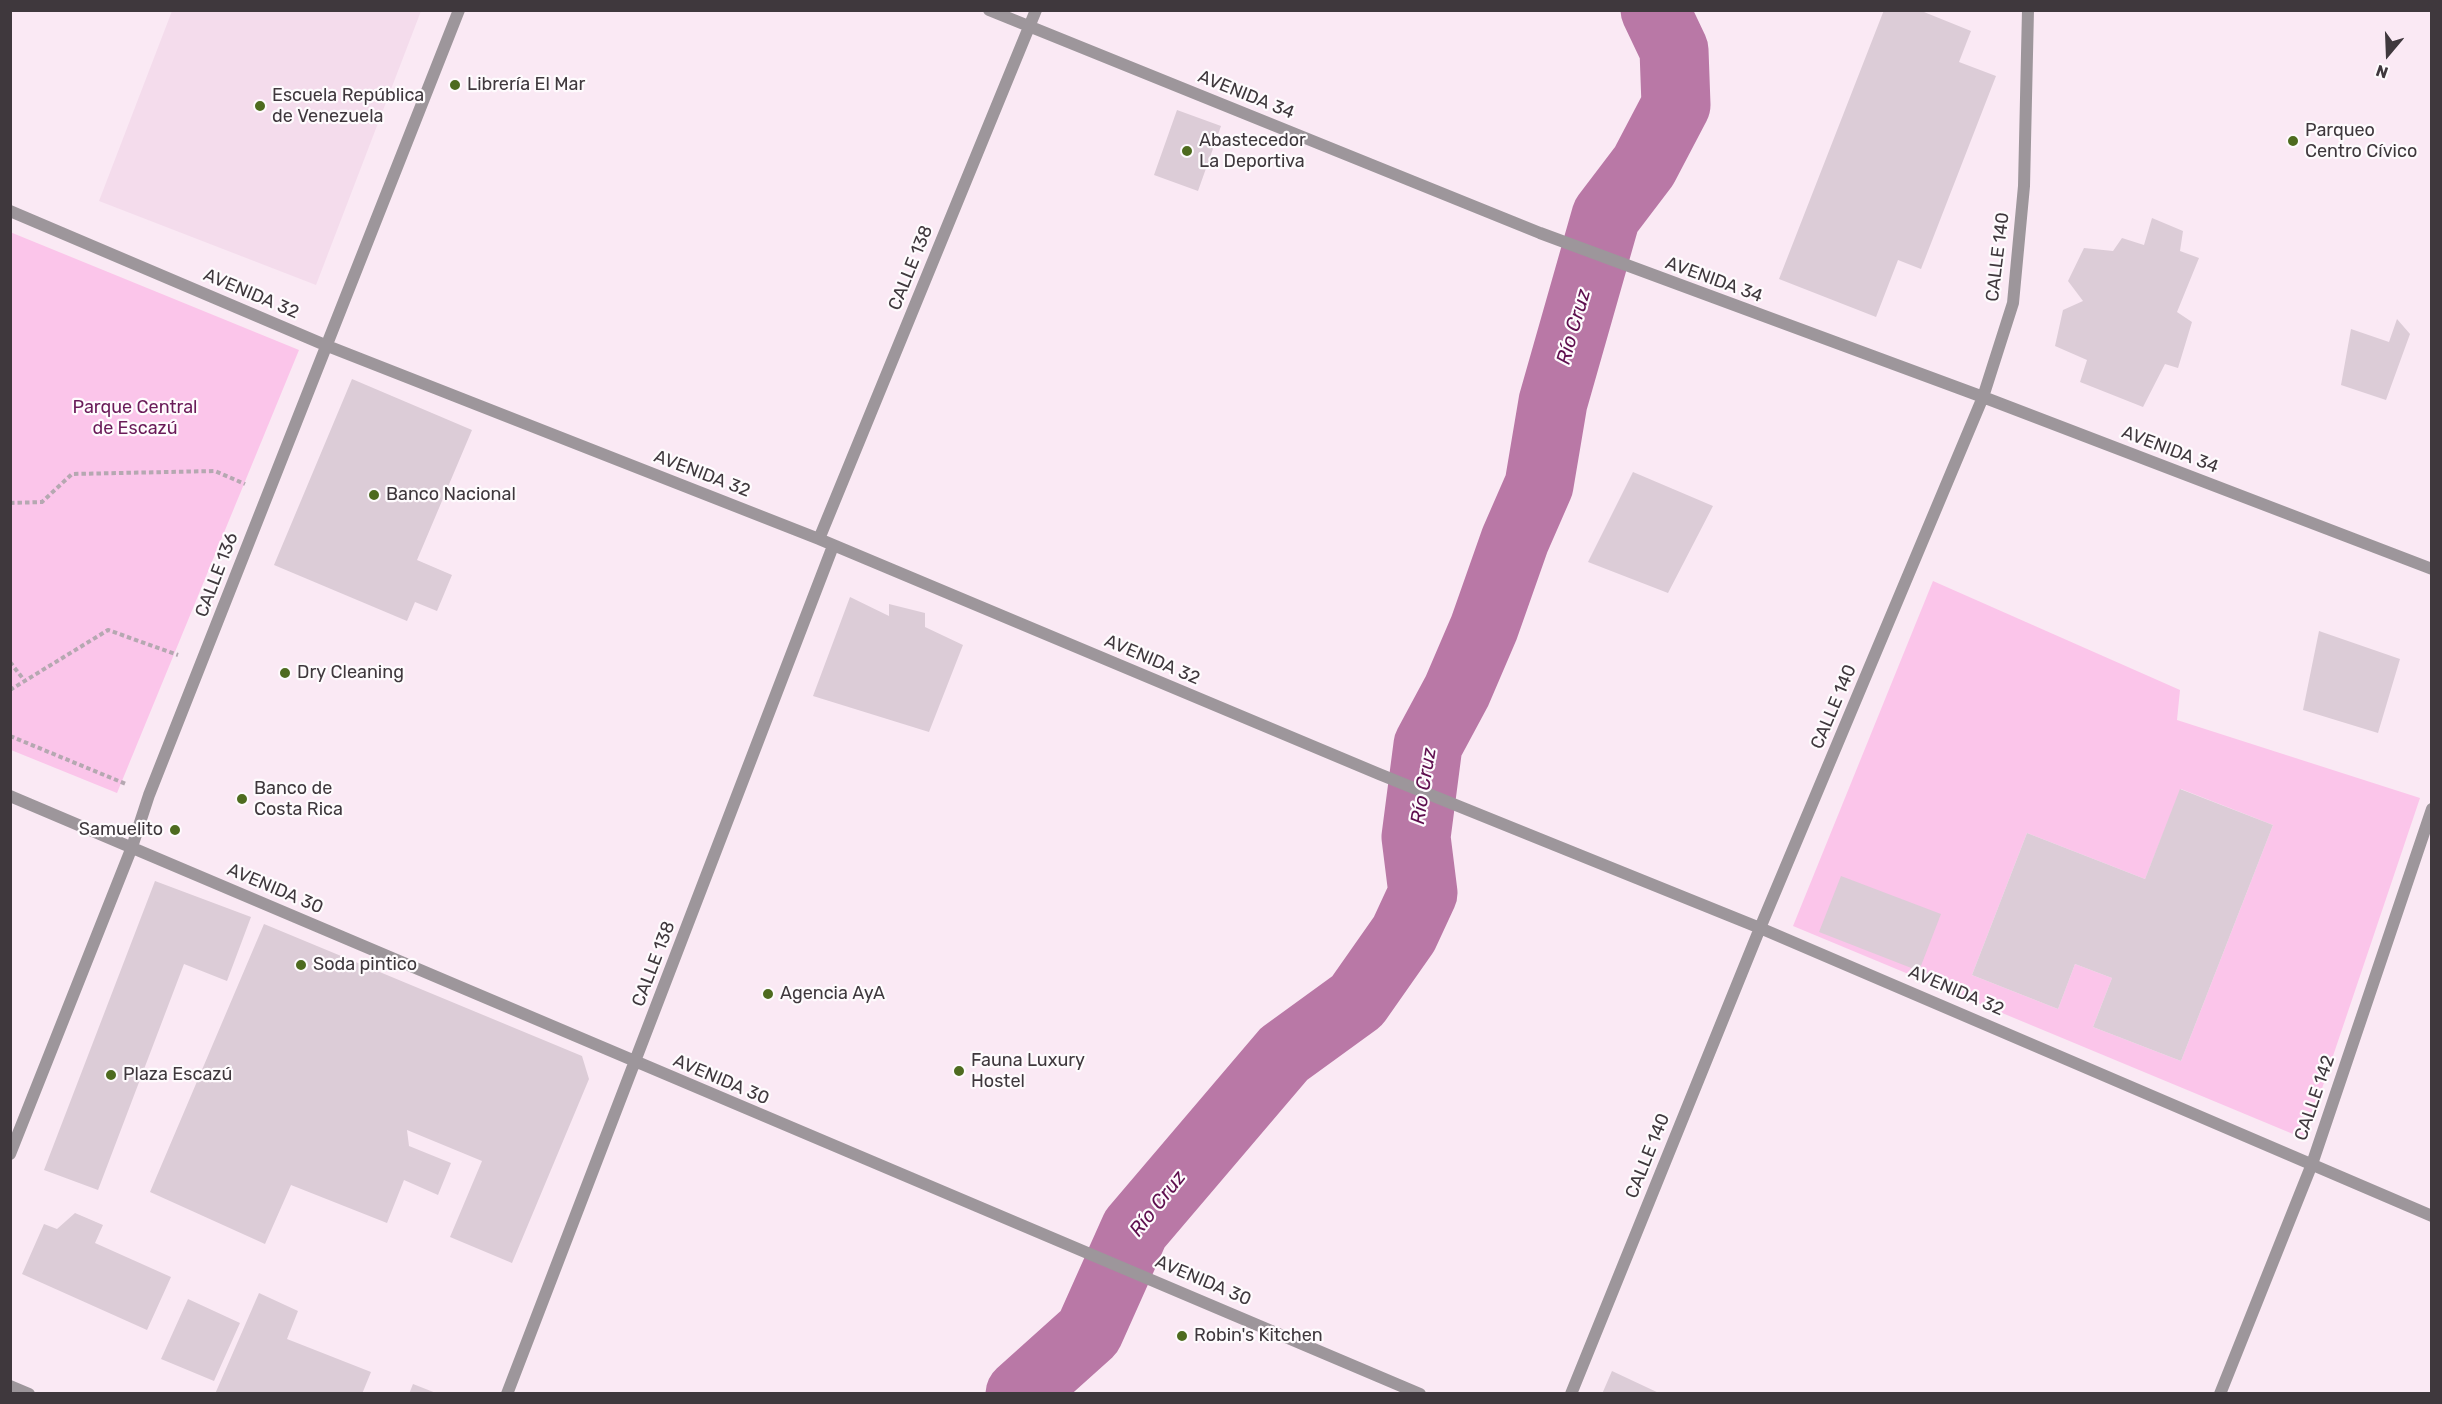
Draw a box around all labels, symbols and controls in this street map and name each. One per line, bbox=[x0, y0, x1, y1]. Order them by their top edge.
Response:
north arrow bbox=[2358, 24, 2418, 84]
text: N bbox=[2373, 61, 2391, 82]
street label: AVENIDA 34 bbox=[1195, 66, 1297, 124]
place label: Librería El Mar bbox=[467, 74, 585, 96]
marker: Librería El Mar bbox=[448, 78, 462, 92]
place label: Escuela República de Venezuela bbox=[272, 85, 424, 128]
marker: Escuela República de Venezuela bbox=[253, 99, 267, 113]
place label: Parqueo Centro Cívico bbox=[2305, 120, 2417, 162]
place label: Abastecedor La Deportiva bbox=[1199, 130, 1306, 172]
marker: Parqueo Centro Cívico bbox=[2286, 134, 2300, 148]
marker: Abastecedor La Deportiva bbox=[1180, 144, 1194, 158]
street label: CALLE 140 bbox=[1982, 211, 2014, 303]
street label: CALLE 138 bbox=[884, 222, 938, 314]
street label: AVENIDA 34 bbox=[1662, 252, 1766, 308]
street label: AVENIDA 32 bbox=[200, 264, 302, 324]
water label: Río Cruz bbox=[1552, 286, 1596, 368]
park label: Parque Central de Escazú bbox=[73, 397, 197, 440]
street label: AVENIDA 34 bbox=[2119, 422, 2221, 478]
street label: AVENIDA 32 bbox=[651, 446, 753, 502]
place label: Banco Nacional bbox=[386, 484, 516, 506]
marker: Banco Nacional bbox=[367, 488, 381, 502]
street label: CALLE 136 bbox=[191, 530, 243, 620]
street label: AVENIDA 32 bbox=[1101, 630, 1203, 690]
street label: CALLE 140 bbox=[1807, 661, 1861, 753]
place label: Dry Cleaning bbox=[297, 662, 404, 684]
marker: Dry Cleaning bbox=[278, 666, 292, 680]
water label: Río Cruz bbox=[1406, 746, 1442, 826]
place label: Banco de Costa Rica bbox=[254, 778, 343, 820]
marker: Banco de Costa Rica bbox=[235, 792, 249, 806]
place label: Samuelito bbox=[79, 819, 163, 841]
marker: Samuelito bbox=[168, 823, 182, 837]
street label: AVENIDA 30 bbox=[224, 859, 326, 919]
street label: CALLE 138 bbox=[628, 918, 680, 1010]
place label: Soda pintico bbox=[313, 954, 417, 976]
marker: Soda pintico bbox=[294, 958, 308, 972]
street label: AVENIDA 32 bbox=[1905, 961, 2007, 1021]
place label: Agencia AyA bbox=[780, 983, 885, 1005]
marker: Agencia AyA bbox=[761, 987, 775, 1001]
street label: AVENIDA 30 bbox=[670, 1050, 772, 1110]
place label: Fauna Luxury Hostel bbox=[971, 1050, 1085, 1092]
street label: CALLE 142 bbox=[2290, 1052, 2340, 1144]
place label: Plaza Escazú bbox=[123, 1064, 232, 1086]
marker: Fauna Luxury Hostel bbox=[952, 1064, 966, 1078]
marker: Plaza Escazú bbox=[104, 1068, 118, 1082]
street label: CALLE 140 bbox=[1621, 1110, 1675, 1202]
water label: Río Cruz bbox=[1125, 1166, 1191, 1242]
street label: AVENIDA 30 bbox=[1152, 1251, 1254, 1311]
place label: Robin's Kitchen bbox=[1194, 1325, 1323, 1347]
marker: Robin's Kitchen bbox=[1175, 1329, 1189, 1343]

